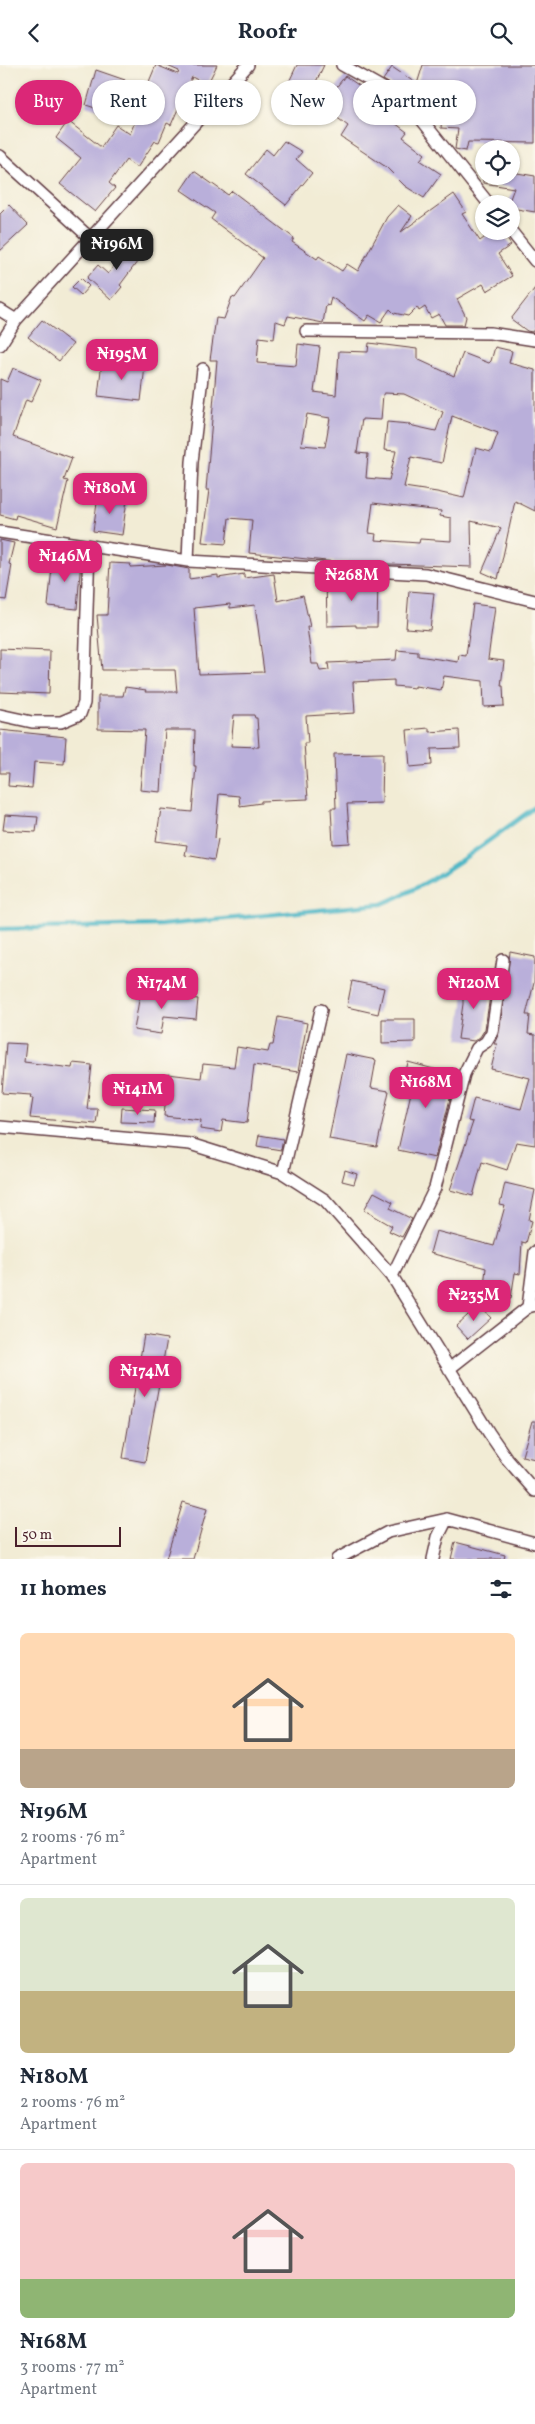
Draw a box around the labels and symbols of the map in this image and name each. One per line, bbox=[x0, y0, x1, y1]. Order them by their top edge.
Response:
pin: ₦196M bbox=[82, 229, 152, 271]
pin: ₦195M bbox=[87, 339, 157, 381]
pin: ₦180M bbox=[75, 473, 145, 515]
pin: ₦146M bbox=[30, 541, 100, 583]
pin: ₦268M bbox=[317, 559, 387, 602]
pin: ₦174M bbox=[127, 967, 197, 1010]
pin: ₦120M bbox=[439, 967, 509, 1010]
pin: ₦168M bbox=[391, 1067, 461, 1109]
pin: ₦141M bbox=[103, 1073, 173, 1116]
pin: ₦235M bbox=[439, 1279, 509, 1322]
pin: ₦174M bbox=[110, 1355, 180, 1398]
scale bar bbox=[15, 1524, 121, 1547]

